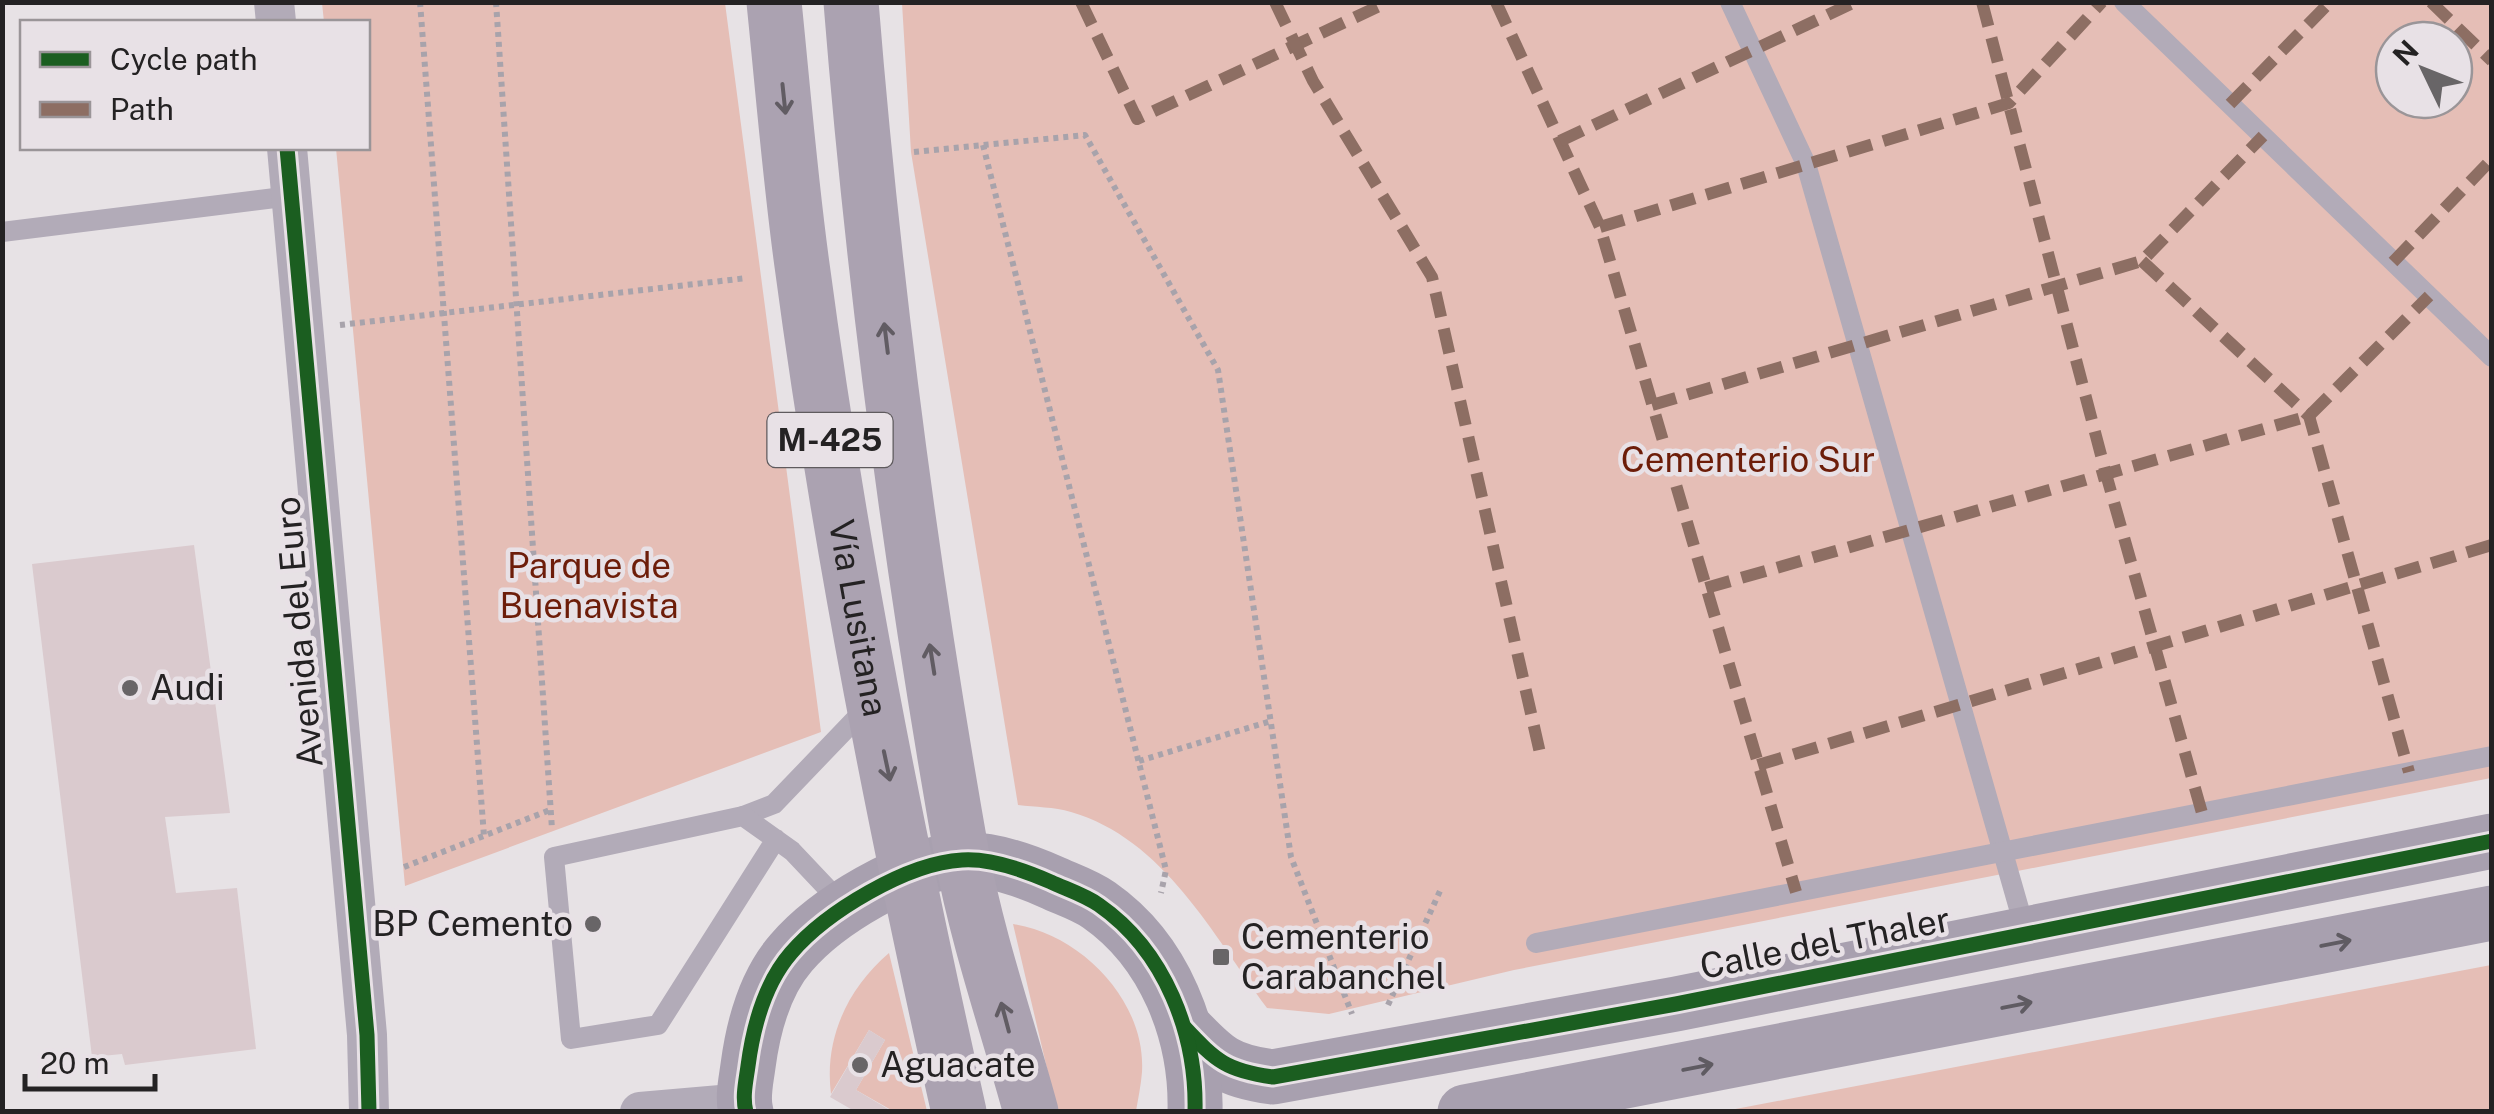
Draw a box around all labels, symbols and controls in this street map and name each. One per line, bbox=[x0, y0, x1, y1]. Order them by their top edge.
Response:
legend bbox=[20, 20, 370, 150]
north arrow bbox=[2374, 20, 2474, 120]
text: N bbox=[2386, 33, 2425, 72]
text: Cycle path bbox=[110, 41, 258, 77]
one-way arrow bbox=[775, 83, 794, 115]
text: Path bbox=[110, 91, 174, 127]
one-way arrow bbox=[876, 322, 894, 354]
road number: M-425 bbox=[768, 413, 892, 467]
park label: Cementerio Sur bbox=[1621, 439, 1875, 480]
street label: Avenida del Euro bbox=[266, 495, 331, 769]
street label: Vía Lusitana bbox=[821, 517, 897, 720]
park label: Parque de Buenavista bbox=[499, 545, 679, 626]
one-way arrow bbox=[922, 644, 940, 676]
place label: Audi bbox=[150, 667, 225, 708]
marker: Audi bbox=[119, 677, 141, 699]
one-way arrow bbox=[878, 750, 897, 782]
street label: Calle del Thaler bbox=[1696, 898, 1953, 987]
place label: BP Cemento bbox=[372, 903, 573, 944]
marker: BP Cemento bbox=[582, 913, 604, 935]
place label: Cementerio Carabanchel bbox=[1241, 916, 1446, 997]
one-way arrow bbox=[2320, 933, 2352, 952]
marker: Cementerio Carabanchel bbox=[1210, 946, 1232, 968]
one-way arrow bbox=[2001, 995, 2033, 1014]
one-way arrow bbox=[995, 1002, 1014, 1033]
scale bar bbox=[25, 1029, 155, 1091]
place label: Aguacate bbox=[880, 1044, 1036, 1085]
text: 20 m bbox=[40, 1045, 109, 1081]
marker: Aguacate bbox=[849, 1054, 871, 1076]
one-way arrow bbox=[1682, 1057, 1714, 1076]

